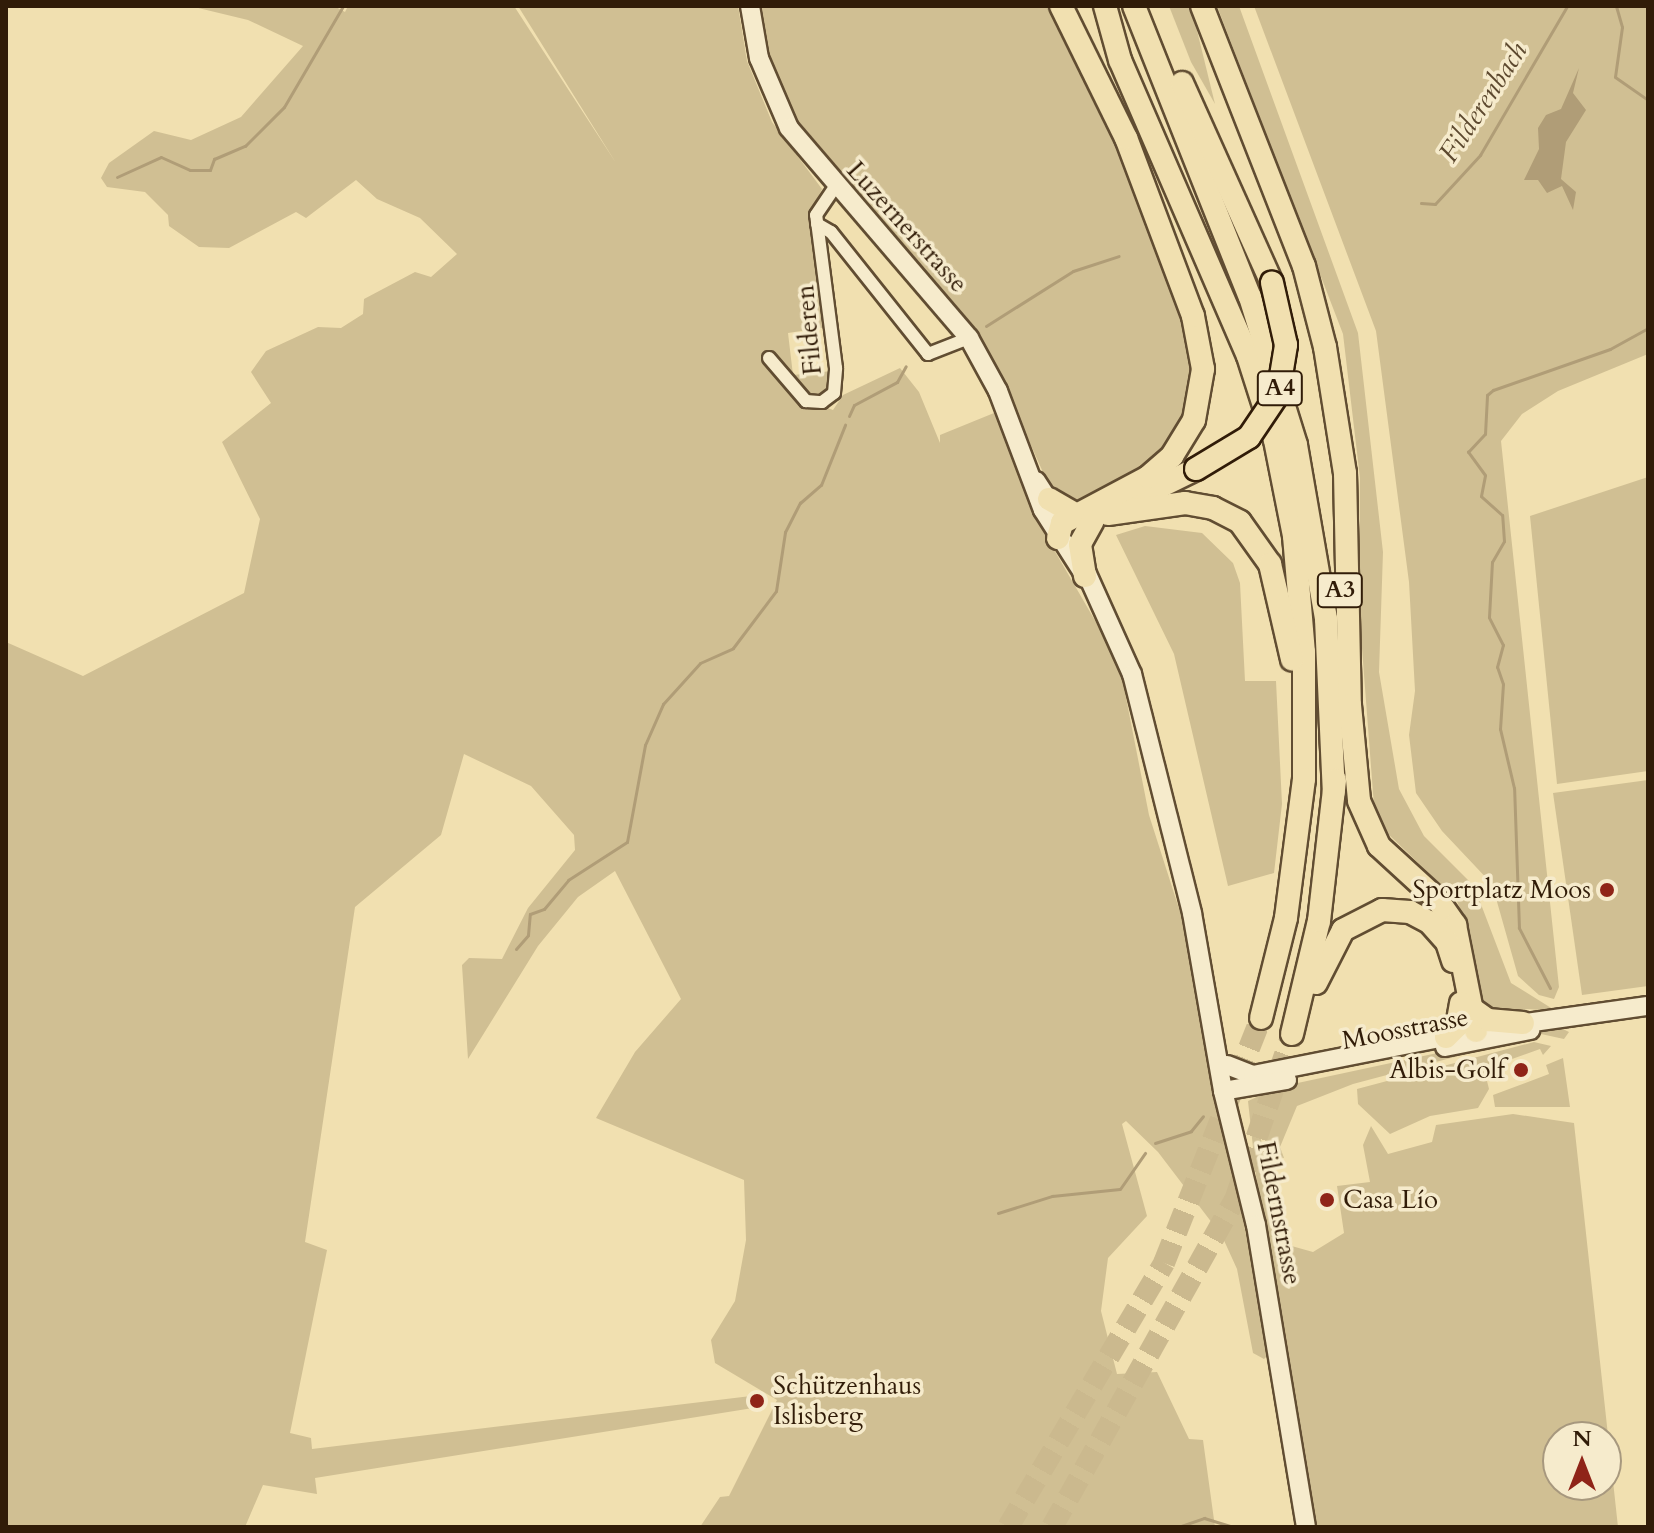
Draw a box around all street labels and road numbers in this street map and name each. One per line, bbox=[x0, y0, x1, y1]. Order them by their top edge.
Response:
street label: Luzernerstrasse bbox=[840, 155, 974, 299]
street label: Filderen bbox=[790, 284, 828, 376]
road number: A4 bbox=[1256, 368, 1304, 408]
road number: A3 bbox=[1316, 570, 1364, 610]
street label: Moosstrasse bbox=[1339, 1001, 1471, 1057]
street label: Fildernstrasse bbox=[1250, 1139, 1308, 1287]

